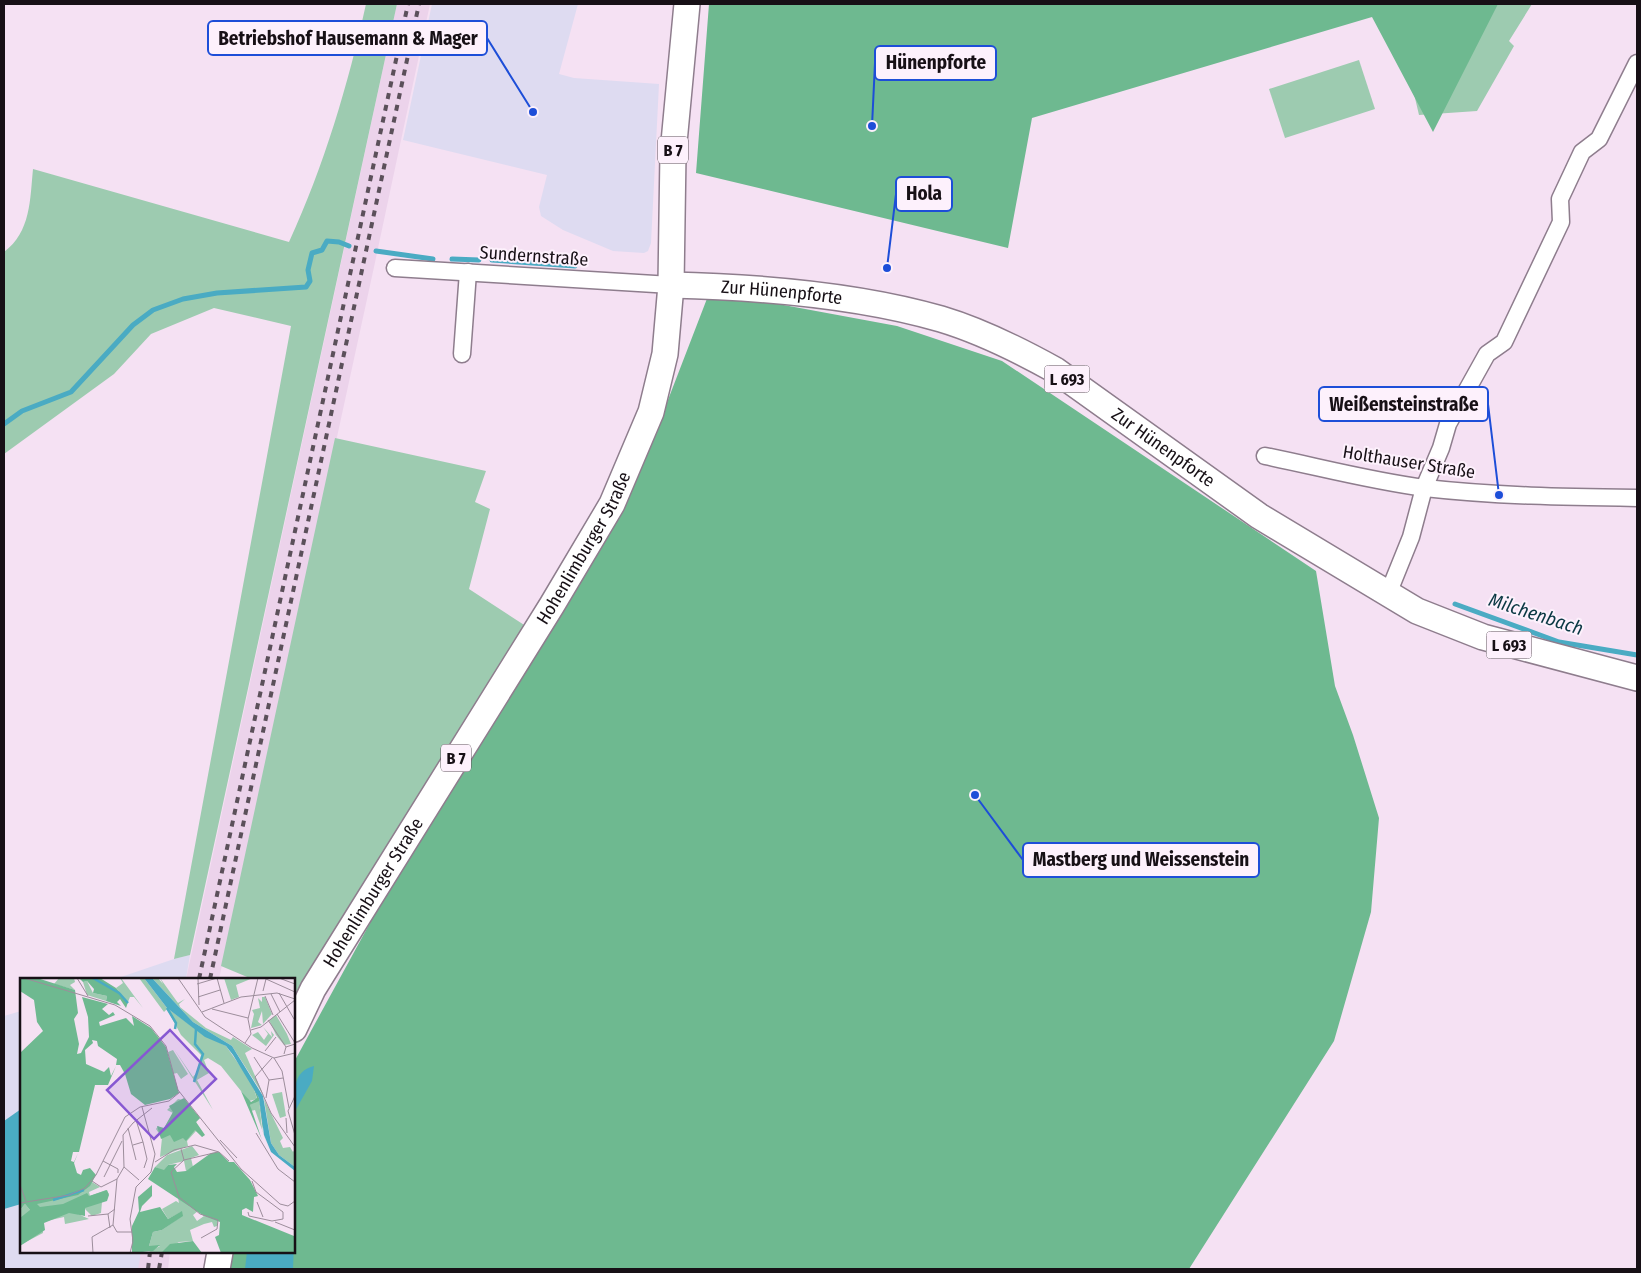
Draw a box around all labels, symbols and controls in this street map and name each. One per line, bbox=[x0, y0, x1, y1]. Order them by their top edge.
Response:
callout: Betriebshof Hausemann & Mager bbox=[208, 21, 487, 55]
text: Betriebshof Hausemann & Mager bbox=[218, 27, 479, 50]
callout: Hünenpforte bbox=[875, 46, 996, 80]
text: Hünenpforte bbox=[886, 51, 987, 74]
road number: B 7 bbox=[658, 136, 688, 164]
callout: Hola bbox=[896, 177, 952, 211]
text: Hola bbox=[906, 182, 942, 205]
street label: Sundernstraße bbox=[479, 241, 589, 271]
street label: Zur Hünenpforte bbox=[721, 276, 844, 309]
road number: L 693 bbox=[1044, 366, 1090, 392]
callout: Weißensteinstraße bbox=[1319, 387, 1488, 421]
text: Weißensteinstraße bbox=[1329, 393, 1479, 416]
street label: Zur Hünenpforte bbox=[1107, 403, 1219, 492]
street label: Holthauser Straße bbox=[1341, 441, 1477, 483]
street label: Hohenlimburger Straße bbox=[532, 468, 635, 628]
water label: Milchenbach bbox=[1486, 588, 1586, 640]
road number: L 693 bbox=[1486, 632, 1532, 658]
road number: B 7 bbox=[441, 744, 471, 771]
street label: Hohenlimburger Straße bbox=[318, 814, 428, 971]
callout: Mastberg und Weissenstein bbox=[1023, 843, 1259, 877]
text: Mastberg und Weissenstein bbox=[1033, 848, 1249, 871]
inset map bbox=[20, 978, 295, 1253]

